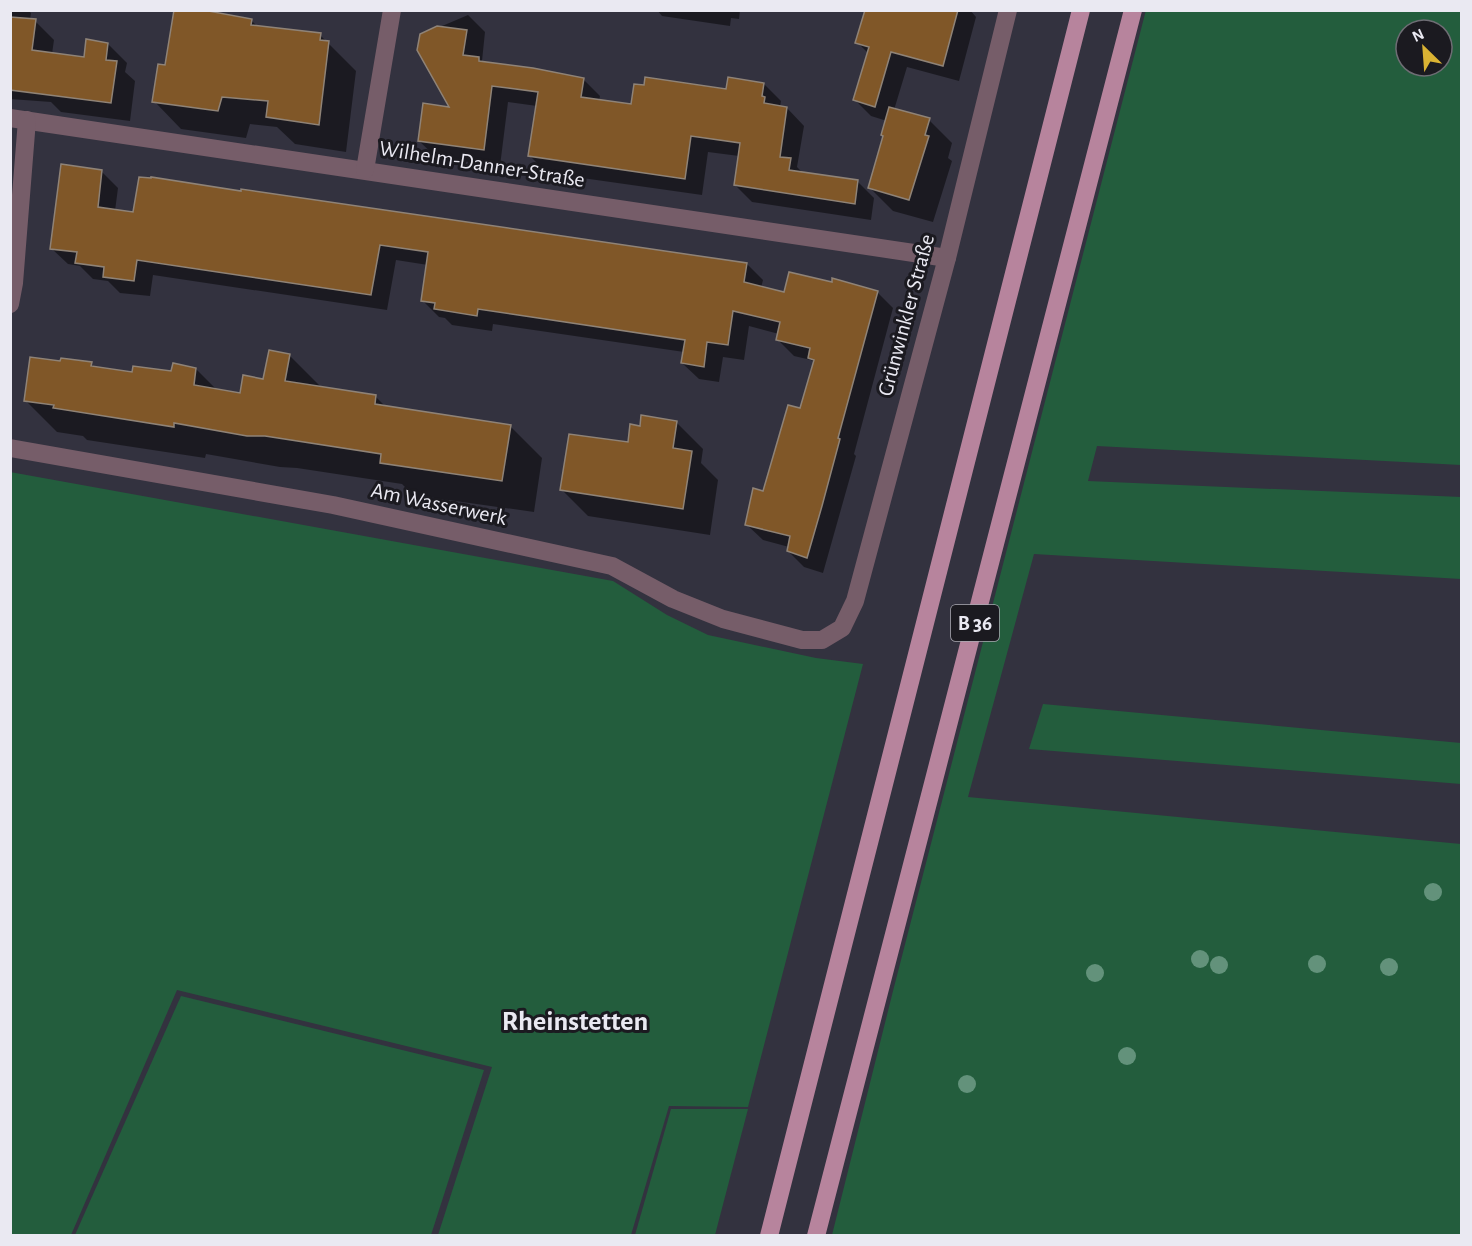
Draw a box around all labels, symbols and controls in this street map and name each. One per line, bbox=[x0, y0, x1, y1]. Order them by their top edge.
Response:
north arrow bbox=[1394, 18, 1454, 78]
text: N bbox=[1410, 26, 1427, 45]
street label: Wilhelm-Danner-Straße bbox=[378, 137, 586, 191]
street label: Grünwinkler Straße bbox=[874, 232, 938, 398]
street label: Am Wasserwerk bbox=[369, 479, 509, 529]
road number: B 36 bbox=[951, 605, 999, 641]
district label: Rheinstetten bbox=[502, 1008, 648, 1036]

